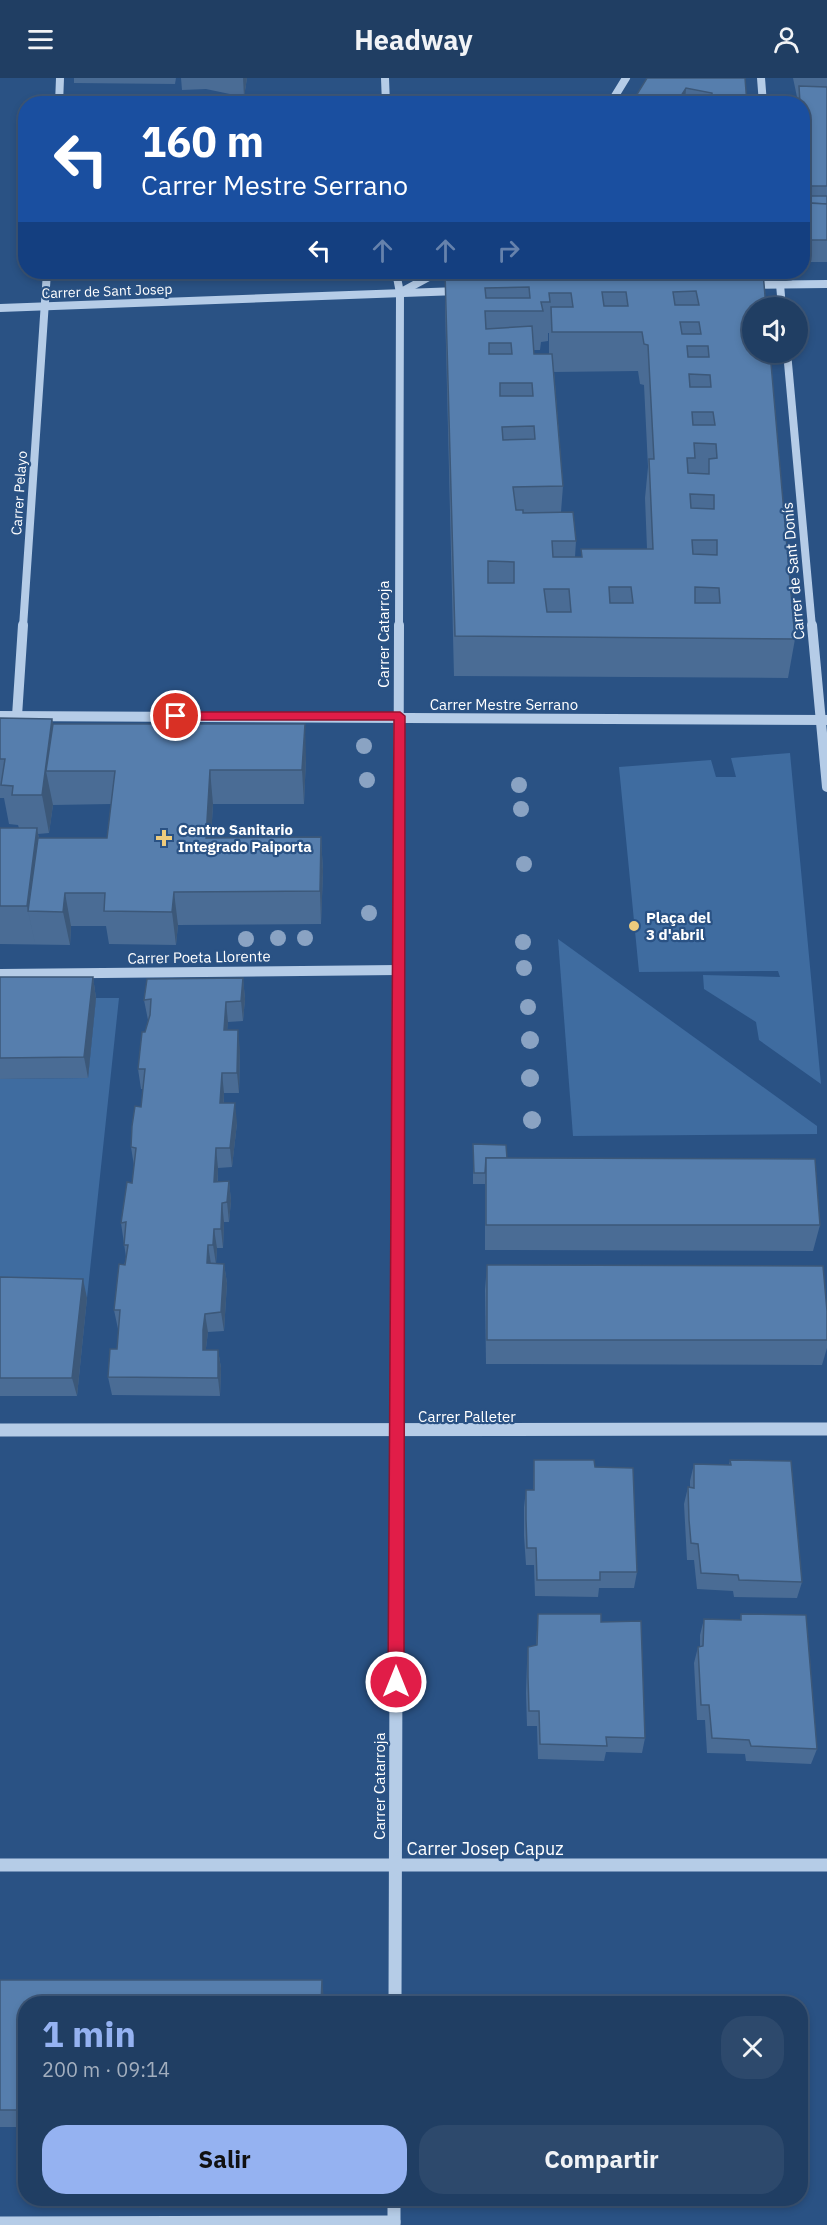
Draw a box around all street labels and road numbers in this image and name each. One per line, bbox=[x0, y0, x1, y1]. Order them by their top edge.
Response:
street label: Carrer de Sant Josep bbox=[41, 280, 173, 302]
street label: Carrer Pelayo bbox=[7, 450, 31, 536]
street label: Carrer de Sant Donís bbox=[778, 501, 808, 641]
street label: Carrer Catarroja bbox=[374, 580, 393, 688]
street label: Carrer Mestre Serrano bbox=[430, 695, 578, 714]
street label: Carrer Poeta Llorente bbox=[127, 946, 271, 968]
street label: Carrer Palleter bbox=[418, 1407, 516, 1426]
street label: Carrer Catarroja bbox=[370, 1732, 389, 1840]
street label: Carrer Josep Capuz bbox=[406, 1837, 564, 1860]

